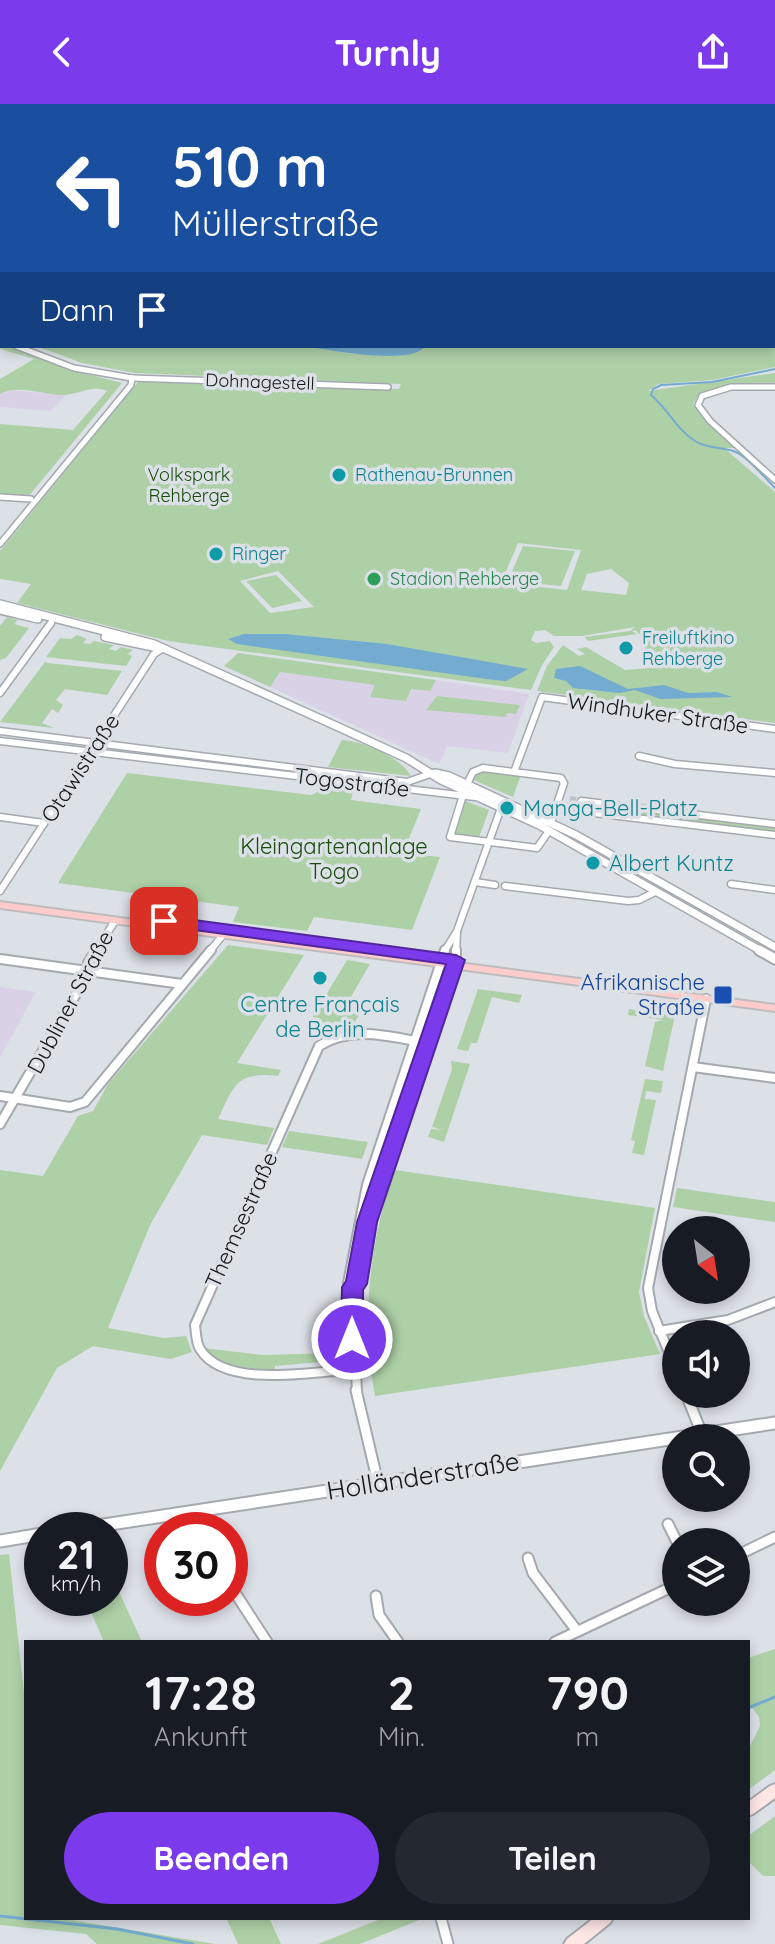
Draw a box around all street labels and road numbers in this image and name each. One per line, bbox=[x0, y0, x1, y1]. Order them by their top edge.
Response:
street label: Dohnagestell bbox=[205, 368, 315, 395]
street label: Windhuker Straße bbox=[566, 686, 750, 740]
street label: Otawistraße bbox=[35, 708, 125, 828]
street label: Togostraße bbox=[293, 761, 411, 803]
street label: Dubliner Straße bbox=[21, 926, 119, 1078]
street label: Themsestraße bbox=[198, 1148, 284, 1292]
street label: Holländerstraße bbox=[324, 1444, 522, 1507]

